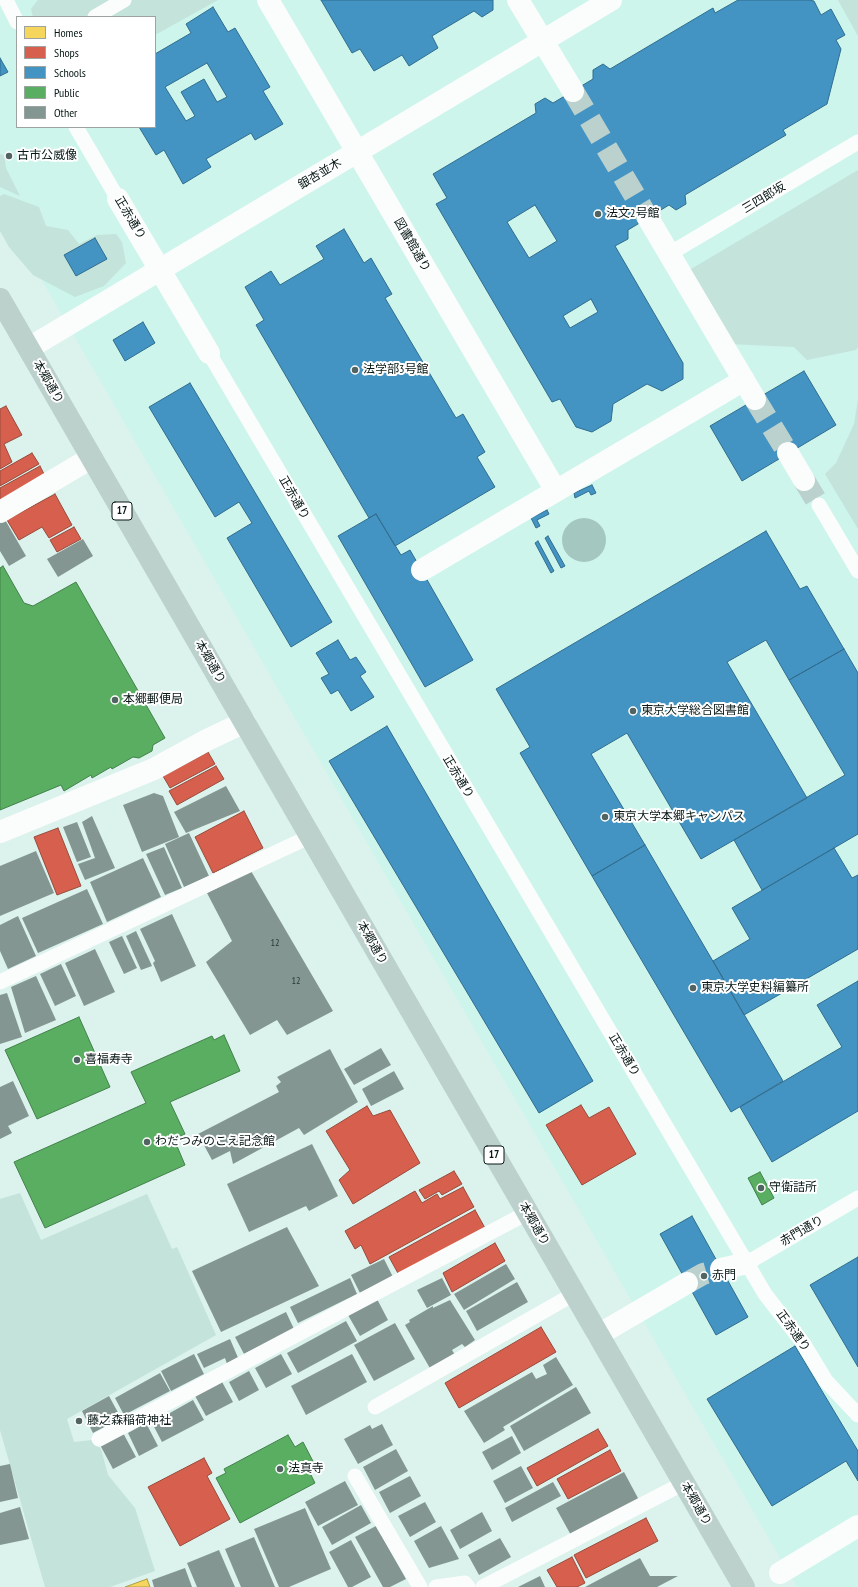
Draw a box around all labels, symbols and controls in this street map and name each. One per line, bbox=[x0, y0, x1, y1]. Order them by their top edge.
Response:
legend bbox=[16, 16, 156, 128]
text: Homes bbox=[54, 25, 82, 40]
text: Shops bbox=[54, 45, 79, 60]
text: Schools bbox=[54, 65, 86, 80]
text: Public bbox=[54, 85, 79, 100]
text: Other bbox=[54, 105, 77, 120]
place label: 古市公威像 bbox=[17, 149, 77, 163]
marker: 古市公威像 bbox=[4, 151, 14, 161]
street label: 銀杏並木 bbox=[296, 155, 344, 193]
street label: 三四郎坂 bbox=[740, 179, 788, 217]
street label: 正赤通り bbox=[111, 194, 149, 242]
place label: 法文2号館 bbox=[606, 207, 659, 221]
marker: 法文2号館 bbox=[593, 209, 603, 219]
street label: 図書館通り bbox=[391, 215, 433, 275]
street label: 本郷通り bbox=[30, 358, 66, 406]
place label: 法学部3号館 bbox=[363, 363, 428, 377]
marker: 法学部3号館 bbox=[350, 365, 360, 375]
street label: 正赤通り bbox=[276, 474, 312, 522]
road number: 17 bbox=[112, 502, 132, 520]
street label: 本郷通り bbox=[192, 638, 228, 686]
place label: 本郷郵便局 bbox=[123, 693, 183, 707]
marker: 本郷郵便局 bbox=[110, 695, 120, 705]
place label: 東京大学総合図書館 bbox=[641, 704, 749, 718]
marker: 東京大学総合図書館 bbox=[628, 706, 638, 716]
street label: 正赤通り bbox=[439, 753, 477, 801]
place label: 東京大学本郷キャンパス bbox=[613, 810, 745, 824]
marker: 東京大学本郷キャンパス bbox=[600, 812, 610, 822]
street label: 本郷通り bbox=[354, 919, 390, 967]
house number: 12 bbox=[271, 937, 279, 949]
house number: 12 bbox=[292, 975, 300, 987]
place label: 東京大学史料編纂所 bbox=[701, 981, 809, 995]
marker: 東京大学史料編纂所 bbox=[688, 983, 698, 993]
street label: 正赤通り bbox=[605, 1031, 643, 1079]
place label: 喜福寿寺 bbox=[85, 1053, 133, 1067]
marker: 喜福寿寺 bbox=[72, 1055, 82, 1065]
place label: わだつみのこえ記念館 bbox=[155, 1135, 275, 1149]
marker: わだつみのこえ記念館 bbox=[142, 1137, 152, 1147]
road number: 17 bbox=[484, 1146, 504, 1164]
place label: 守衛詰所 bbox=[769, 1181, 817, 1195]
marker: 守衛詰所 bbox=[756, 1183, 766, 1193]
street label: 本郷通り bbox=[516, 1200, 552, 1248]
street label: 赤門通り bbox=[778, 1213, 826, 1249]
place label: 赤門 bbox=[712, 1269, 736, 1283]
marker: 赤門 bbox=[699, 1271, 709, 1281]
street label: 正赤通り bbox=[773, 1307, 813, 1355]
place label: 藤之森稲荷神社 bbox=[87, 1414, 171, 1428]
marker: 藤之森稲荷神社 bbox=[74, 1416, 84, 1426]
place label: 法真寺 bbox=[288, 1462, 324, 1476]
marker: 法真寺 bbox=[275, 1464, 285, 1474]
street label: 本郷通り bbox=[678, 1480, 714, 1528]

